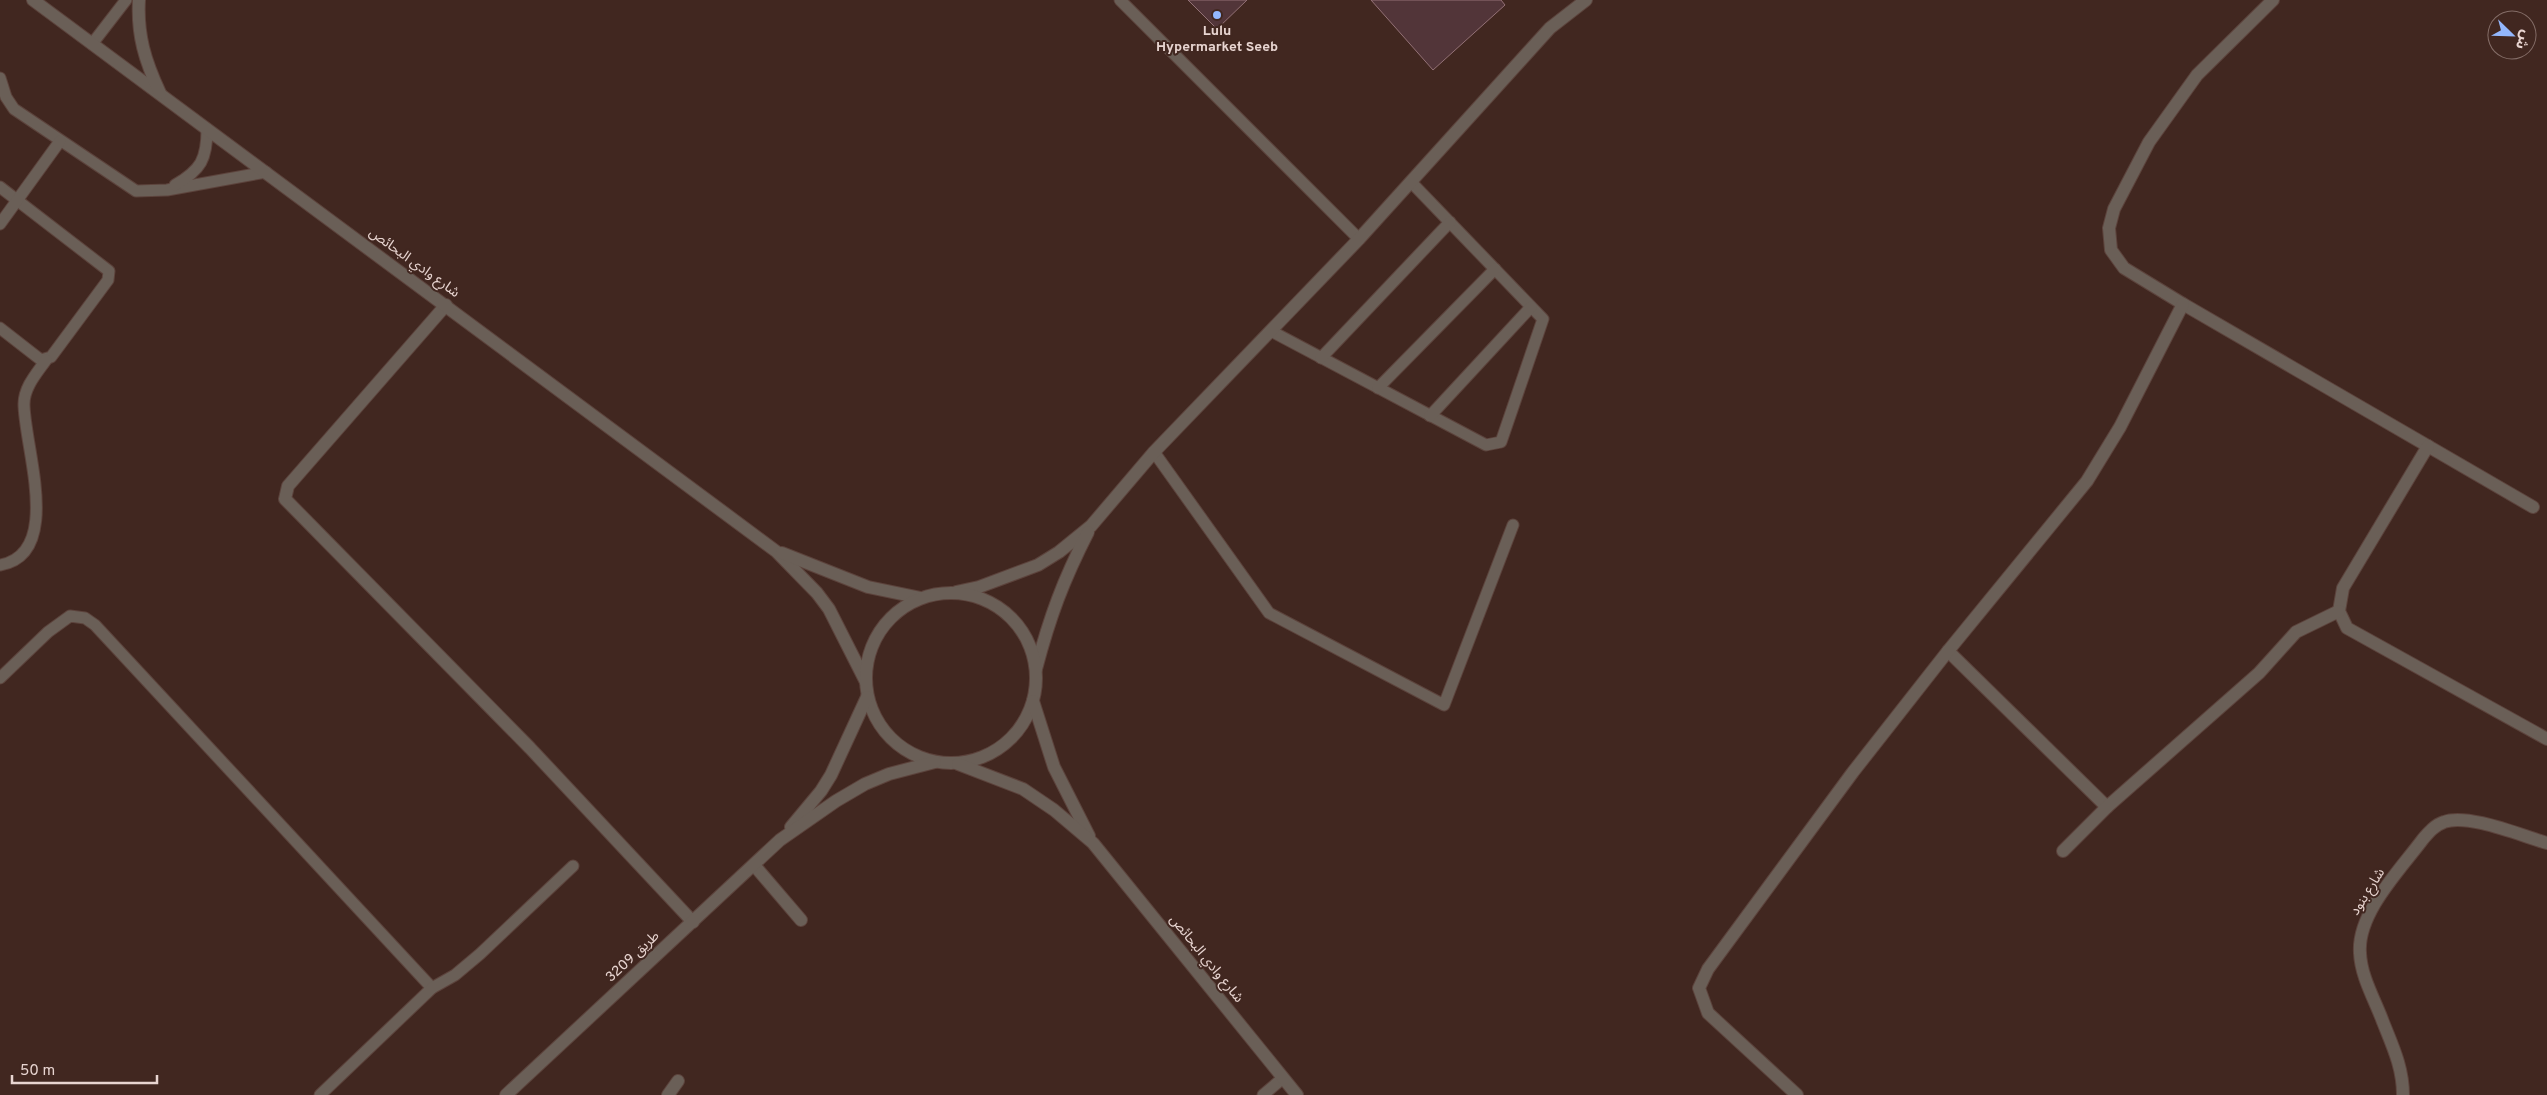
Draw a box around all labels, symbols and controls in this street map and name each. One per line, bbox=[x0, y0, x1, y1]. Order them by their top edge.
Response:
marker: Lulu Hypermarket Seeb bbox=[1211, 9, 1223, 21]
north arrow bbox=[2487, 10, 2537, 60]
place label: Lulu Hypermarket Seeb bbox=[1156, 23, 1278, 56]
text: ش bbox=[2511, 27, 2534, 52]
street label: شارع وادي البحائص bbox=[364, 224, 463, 303]
street label: شارع بنود bbox=[2347, 865, 2390, 919]
street label: شارع وادي البحائص bbox=[1164, 912, 1247, 1007]
street label: طريق 3209 bbox=[603, 928, 663, 986]
scale bar bbox=[12, 1052, 158, 1084]
text: 50 m bbox=[20, 1062, 55, 1081]

